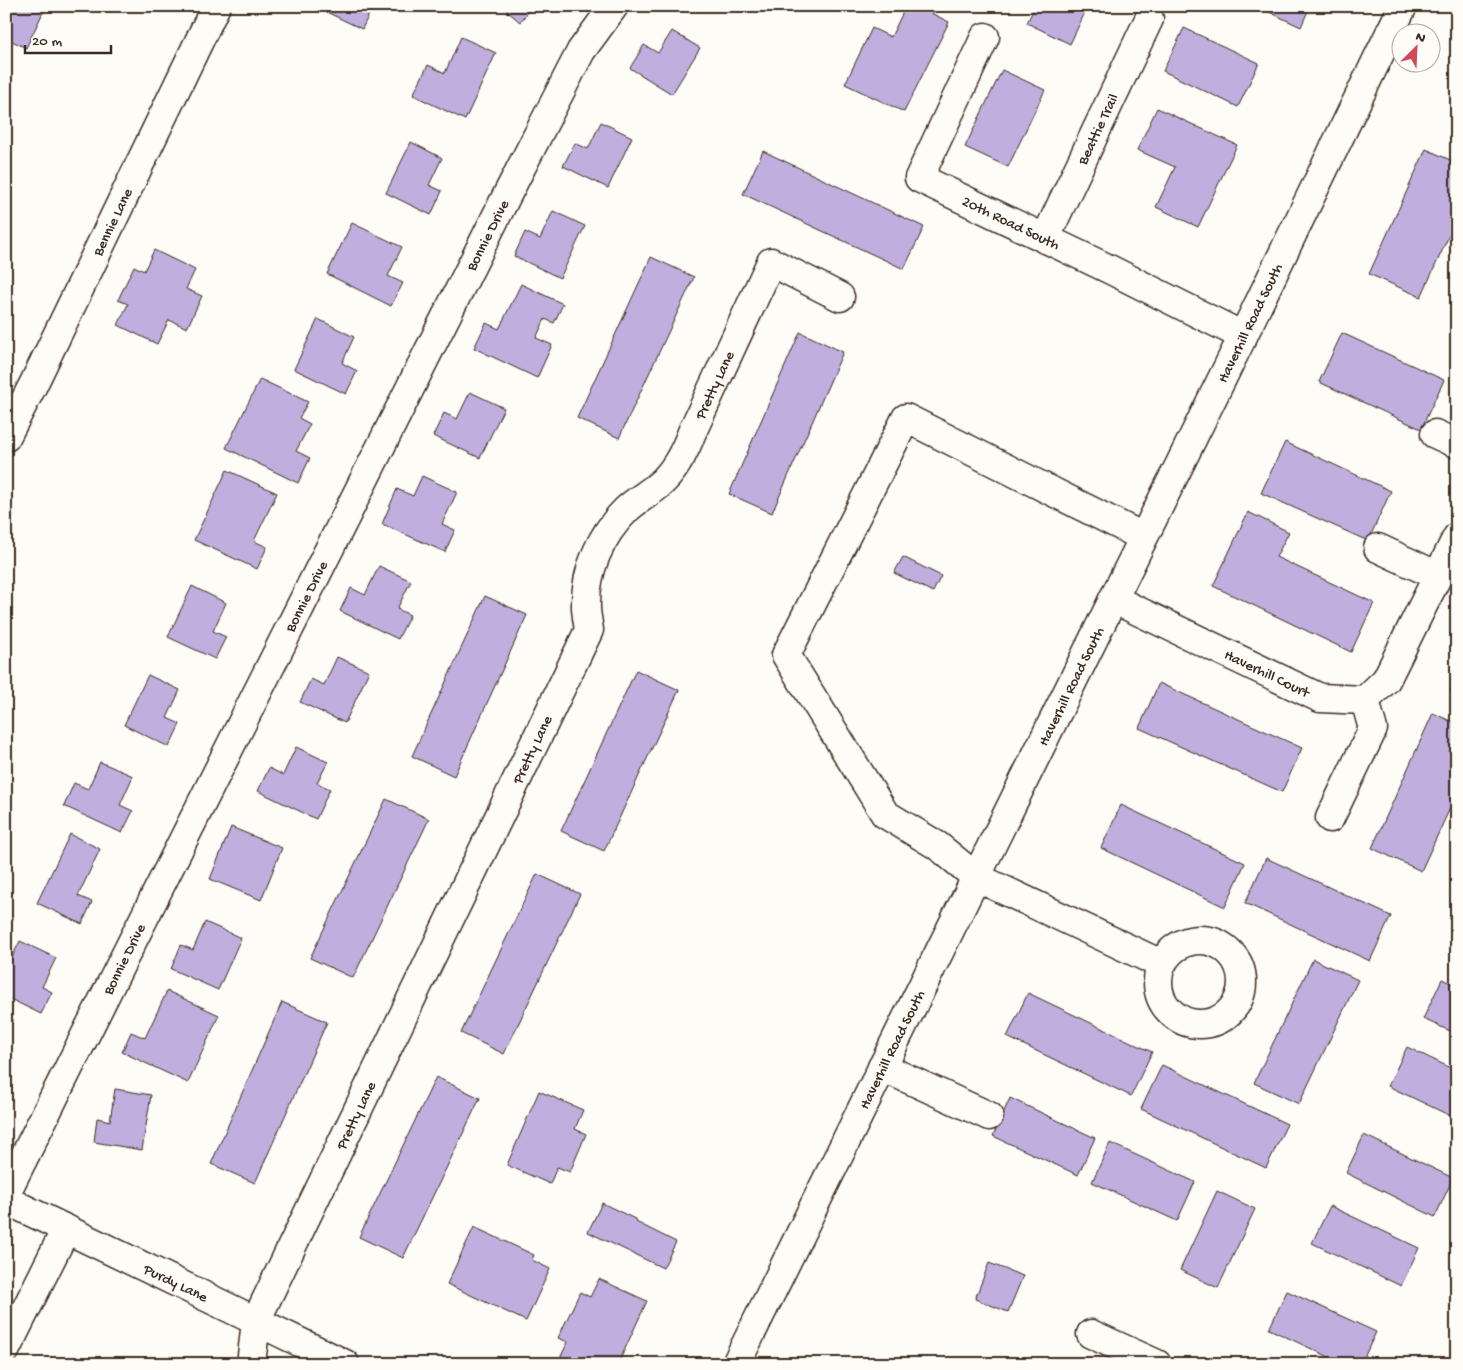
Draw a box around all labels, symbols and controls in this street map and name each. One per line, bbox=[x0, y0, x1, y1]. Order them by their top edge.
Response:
scale bar bbox=[25, 22, 111, 54]
north arrow bbox=[1390, 22, 1440, 72]
text: N bbox=[1413, 29, 1428, 48]
text: 20 m bbox=[32, 33, 62, 51]
street label: Beattie Trail bbox=[1074, 91, 1123, 169]
street label: Bennie Lane bbox=[89, 186, 138, 260]
street label: 20th Road South bbox=[959, 193, 1062, 255]
street label: Bonnie Drive bbox=[463, 197, 514, 275]
street label: Haverhill Road South bbox=[1214, 261, 1288, 386]
street label: Pretty Lane bbox=[692, 348, 739, 423]
street label: Bonnie Drive bbox=[282, 558, 333, 636]
street label: Haverhill Road South bbox=[1035, 624, 1109, 749]
street label: Haverhill Court bbox=[1221, 647, 1314, 703]
street label: Pretty Lane bbox=[509, 713, 557, 788]
street label: Bonnie Drive bbox=[100, 921, 151, 999]
street label: Haverhill Road South bbox=[856, 988, 930, 1113]
street label: Pretty Lane bbox=[333, 1079, 381, 1154]
street label: Purdy Lane bbox=[139, 1261, 211, 1307]

